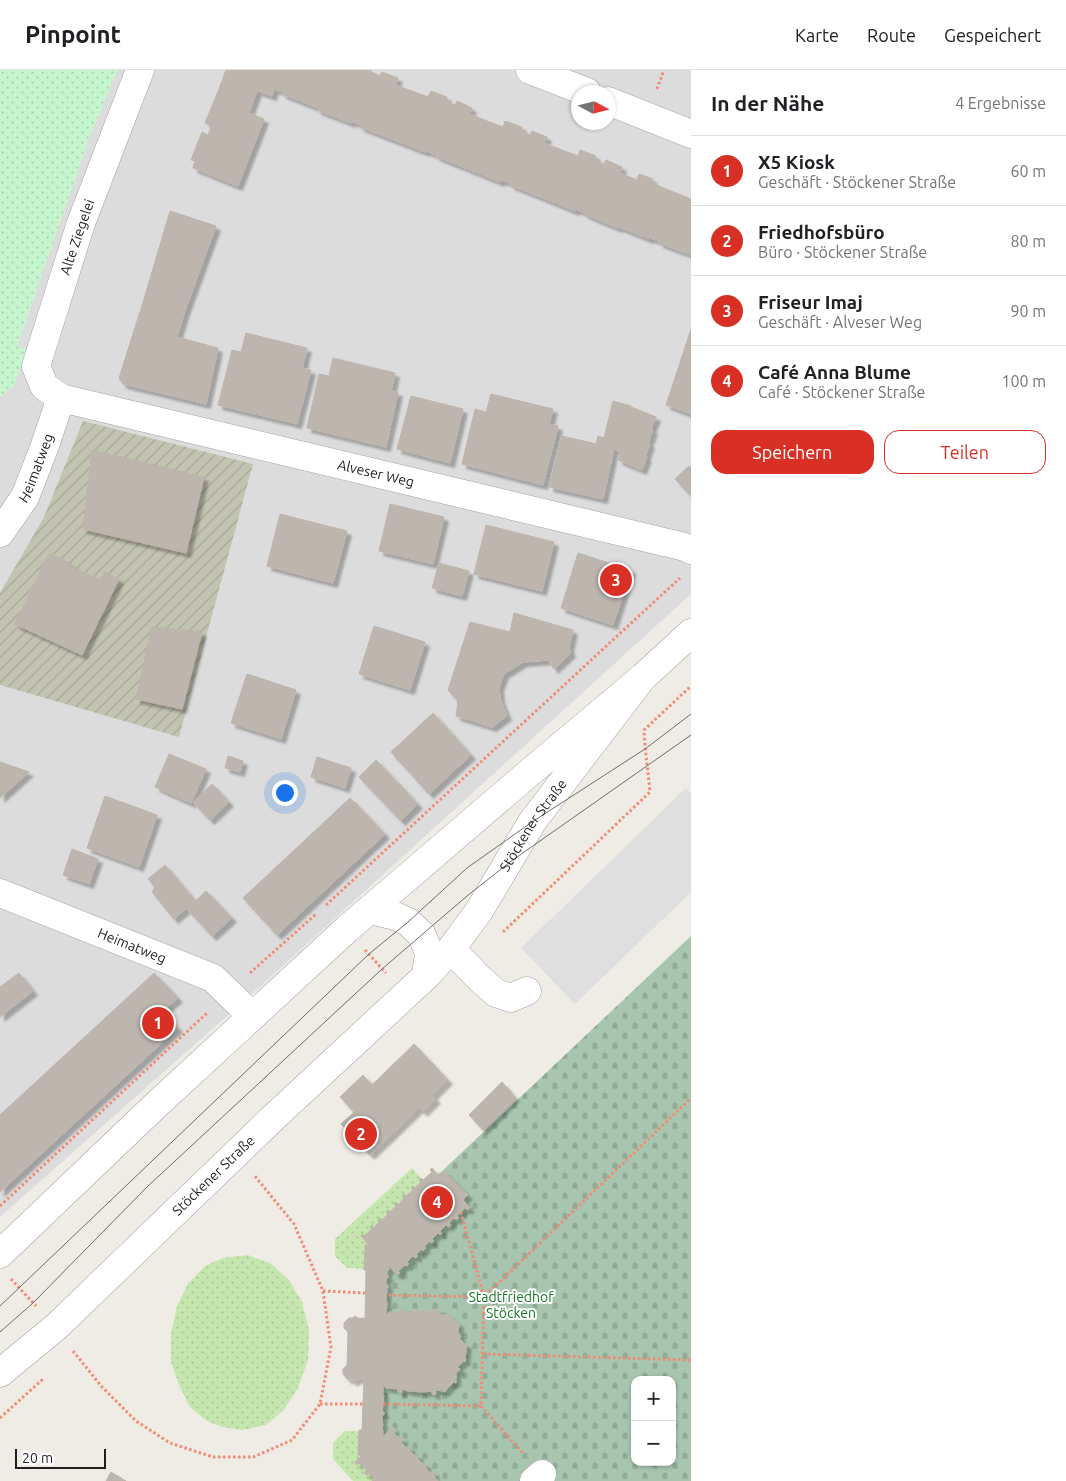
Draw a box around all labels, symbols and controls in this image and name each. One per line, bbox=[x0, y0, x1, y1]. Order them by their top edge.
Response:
text: Pinpoint bbox=[25, 21, 121, 48]
text: Karte bbox=[795, 25, 839, 45]
text: Route bbox=[867, 25, 916, 45]
text: Gespeichert bbox=[944, 25, 1041, 45]
north arrow bbox=[571, 85, 616, 130]
text: In der Nähe bbox=[711, 91, 824, 115]
text: 4 Ergebnisse bbox=[955, 94, 1046, 112]
text: X5 Kiosk bbox=[758, 151, 835, 173]
text: 1 bbox=[722, 162, 732, 180]
text: 60 m bbox=[1010, 162, 1046, 180]
text: Geschäft · Stöckener Straße bbox=[758, 173, 956, 191]
street label: Alte Ziegelei bbox=[57, 197, 97, 277]
text: Friedhofsbüro bbox=[758, 221, 885, 243]
text: 2 bbox=[722, 232, 732, 250]
text: 80 m bbox=[1010, 232, 1046, 250]
text: Büro · Stöckener Straße bbox=[758, 243, 927, 261]
text: Friseur Imaj bbox=[758, 291, 863, 313]
text: 3 bbox=[722, 302, 732, 320]
text: 90 m bbox=[1010, 302, 1046, 320]
text: Geschäft · Alveser Weg bbox=[758, 313, 922, 331]
text: Café Anna Blume bbox=[758, 361, 911, 383]
text: 4 bbox=[722, 372, 732, 390]
text: 100 m bbox=[1001, 372, 1046, 390]
text: Café · Stöckener Straße bbox=[758, 383, 925, 401]
button: Speichern bbox=[711, 430, 874, 474]
button: Teilen bbox=[884, 430, 1046, 474]
street label: Heimatweg bbox=[16, 431, 56, 506]
street label: Alveser Weg bbox=[336, 456, 416, 490]
pin: 3 bbox=[600, 561, 632, 599]
street label: Stöckener Straße bbox=[496, 776, 570, 874]
your location bbox=[272, 780, 298, 806]
street label: Heimatweg bbox=[95, 925, 168, 966]
pin: 1 bbox=[142, 1004, 174, 1042]
pin: 2 bbox=[345, 1115, 377, 1153]
street label: Stöckener Straße bbox=[169, 1132, 258, 1219]
pin: 4 bbox=[421, 1183, 453, 1221]
park label: Stadtfriedhof Stöcken bbox=[468, 1289, 554, 1321]
map controls bbox=[631, 1376, 676, 1466]
button: + bbox=[631, 1376, 676, 1421]
button: − bbox=[631, 1421, 676, 1466]
scale bar bbox=[15, 1446, 106, 1469]
text: 20 m bbox=[22, 1450, 53, 1466]

